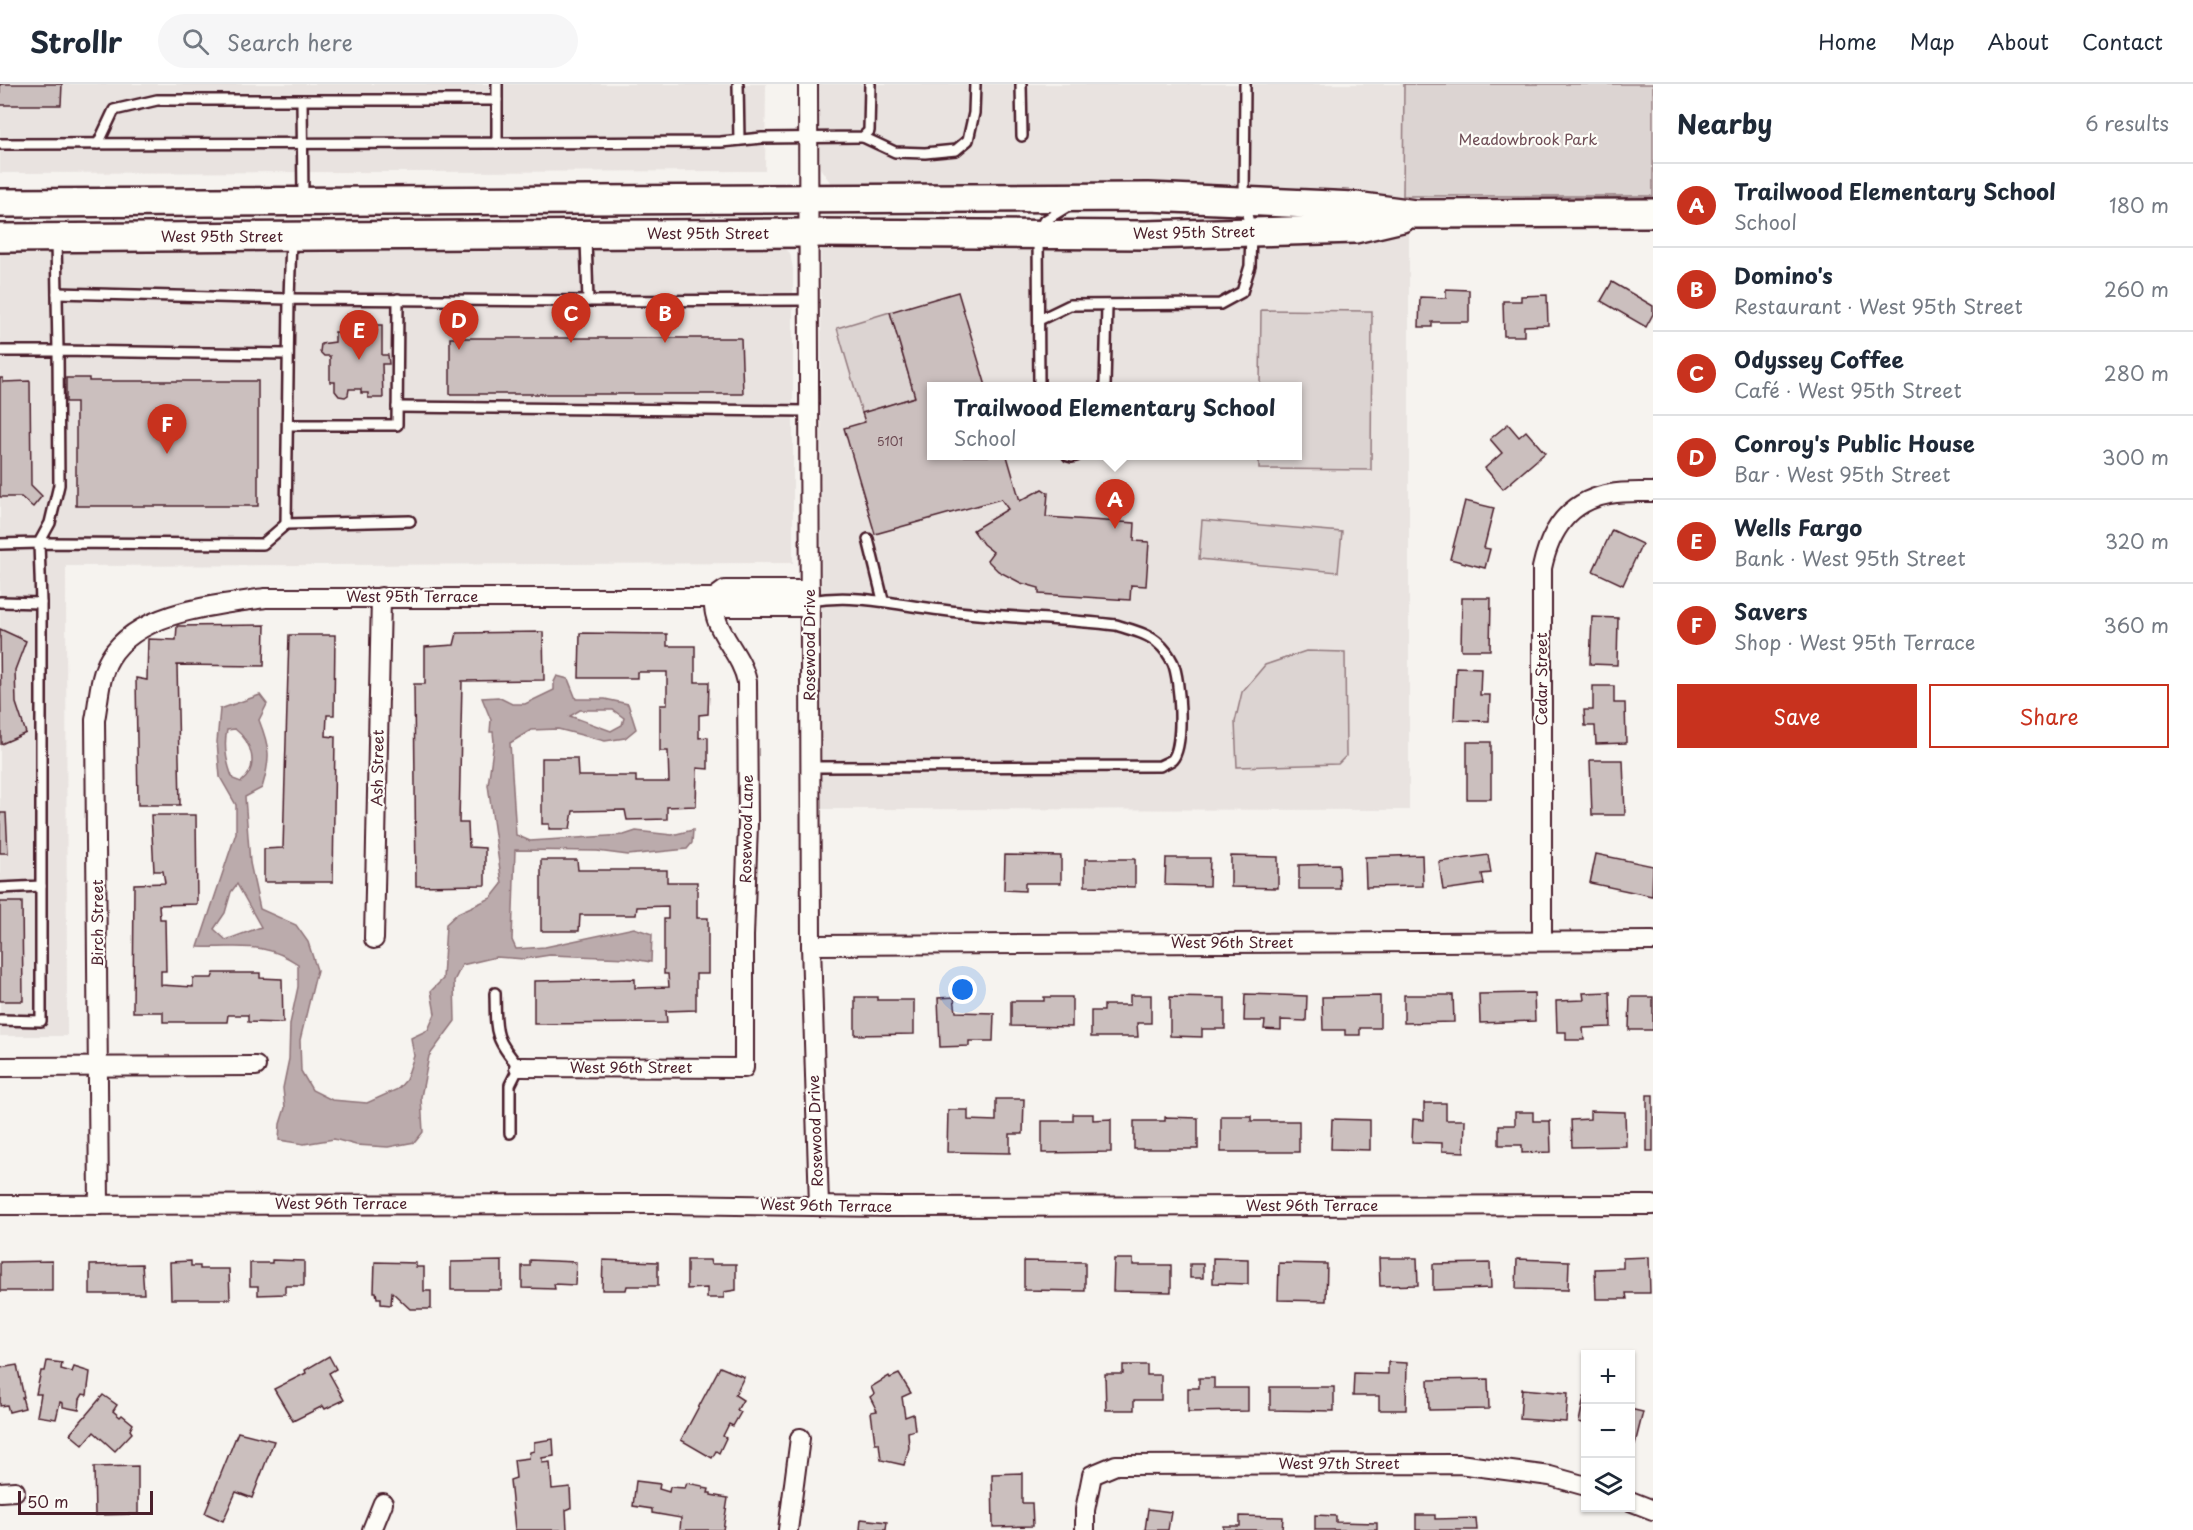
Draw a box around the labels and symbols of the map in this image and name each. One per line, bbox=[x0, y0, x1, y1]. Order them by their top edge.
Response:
park label: Meadowbrook Park bbox=[1459, 127, 1597, 150]
street label: West 95th Street bbox=[1133, 219, 1255, 244]
street label: West 95th Street bbox=[647, 221, 769, 244]
street label: West 95th Street bbox=[161, 224, 283, 247]
pin: C bbox=[552, 294, 590, 343]
pin: B bbox=[646, 294, 684, 343]
pin: D bbox=[440, 300, 478, 350]
pin: E bbox=[340, 310, 378, 360]
pin: F bbox=[148, 404, 186, 454]
house number: 5101 bbox=[877, 432, 903, 450]
pin: A bbox=[1096, 480, 1134, 529]
street label: West 95th Terrace bbox=[346, 584, 478, 607]
street label: Rosewood Drive bbox=[797, 589, 820, 701]
street label: Cedar Street bbox=[1529, 632, 1552, 726]
street label: Ash Street bbox=[364, 729, 389, 807]
street label: Rosewood Lane bbox=[733, 774, 758, 884]
street label: Birch Street bbox=[85, 879, 108, 967]
street label: West 96th Street bbox=[1171, 930, 1293, 953]
your location bbox=[948, 975, 977, 1004]
street label: West 96th Street bbox=[570, 1055, 692, 1078]
street label: Rosewood Drive bbox=[801, 1075, 828, 1187]
street label: West 96th Terrace bbox=[275, 1191, 407, 1214]
street label: West 96th Terrace bbox=[760, 1192, 892, 1217]
street label: West 96th Terrace bbox=[1246, 1193, 1378, 1216]
street label: West 97th Street bbox=[1278, 1451, 1400, 1474]
scale bar bbox=[18, 1488, 153, 1516]

